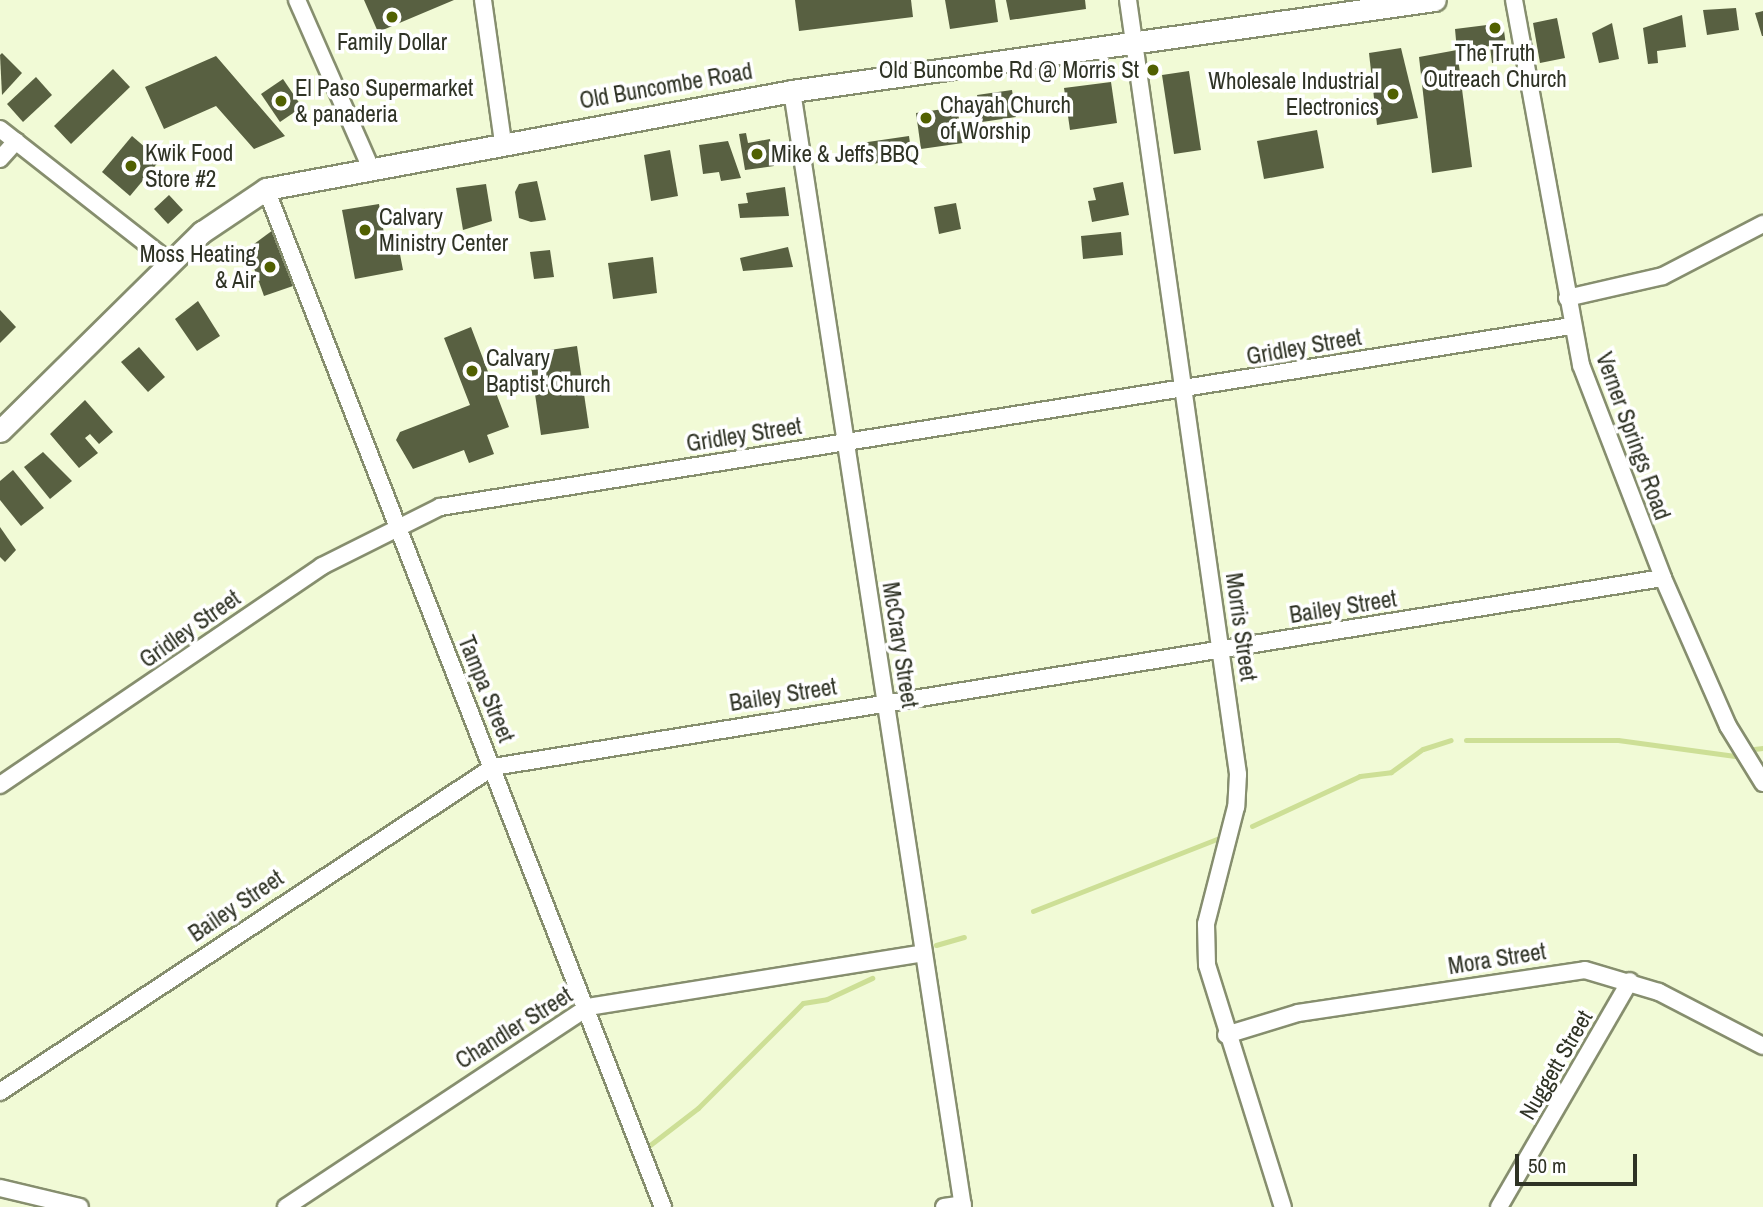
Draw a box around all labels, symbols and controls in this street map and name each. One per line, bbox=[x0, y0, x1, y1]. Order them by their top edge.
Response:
marker: Family Dollar bbox=[384, 9, 400, 25]
marker: The Truth Outreach Church bbox=[1487, 20, 1503, 36]
place label: Family Dollar bbox=[337, 28, 447, 56]
place label: The Truth Outreach Church bbox=[1423, 39, 1567, 93]
place label: Old Buncombe Rd @ Morris St bbox=[879, 56, 1139, 84]
street label: Old Buncombe Road bbox=[577, 57, 755, 115]
marker: Old Buncombe Rd @ Morris St bbox=[1145, 62, 1161, 78]
place label: Wholesale Industrial Electronics bbox=[1208, 67, 1379, 121]
place label: El Paso Supermarket & panaderia bbox=[295, 74, 473, 128]
marker: Wholesale Industrial Electronics bbox=[1385, 86, 1401, 102]
place label: Chayah Church of Worship bbox=[940, 91, 1071, 145]
marker: El Paso Supermarket & panaderia bbox=[273, 93, 289, 109]
marker: Chayah Church of Worship bbox=[918, 110, 934, 126]
place label: Kwik Food Store #2 bbox=[145, 139, 233, 193]
place label: Mike & Jeffs BBQ bbox=[771, 140, 920, 168]
marker: Mike & Jeffs BBQ bbox=[749, 146, 765, 162]
marker: Kwik Food Store #2 bbox=[123, 158, 139, 174]
place label: Calvary Ministry Center bbox=[379, 203, 508, 257]
marker: Calvary Ministry Center bbox=[357, 222, 373, 238]
place label: Moss Heating & Air bbox=[140, 240, 256, 294]
marker: Moss Heating & Air bbox=[262, 259, 278, 275]
street label: Gridley Street bbox=[1244, 323, 1364, 371]
place label: Calvary Baptist Church bbox=[486, 344, 611, 398]
street label: Verner Springs Road bbox=[1590, 349, 1676, 523]
marker: Calvary Baptist Church bbox=[464, 363, 480, 379]
street label: Gridley Street bbox=[684, 412, 804, 458]
street label: Morris Street bbox=[1220, 571, 1262, 683]
street label: McCrary Street bbox=[876, 580, 924, 710]
street label: Gridley Street bbox=[134, 584, 246, 674]
street label: Bailey Street bbox=[1288, 585, 1398, 629]
street label: Tampa Street bbox=[452, 632, 520, 746]
street label: Bailey Street bbox=[728, 673, 838, 717]
street label: Bailey Street bbox=[184, 864, 288, 948]
street label: Mora Street bbox=[1446, 938, 1548, 980]
street label: Chandler Street bbox=[451, 981, 577, 1075]
street label: Nuggett Street bbox=[1514, 1005, 1598, 1125]
scale bar bbox=[1518, 1140, 1640, 1184]
text: 50 m bbox=[1528, 1151, 1566, 1180]

